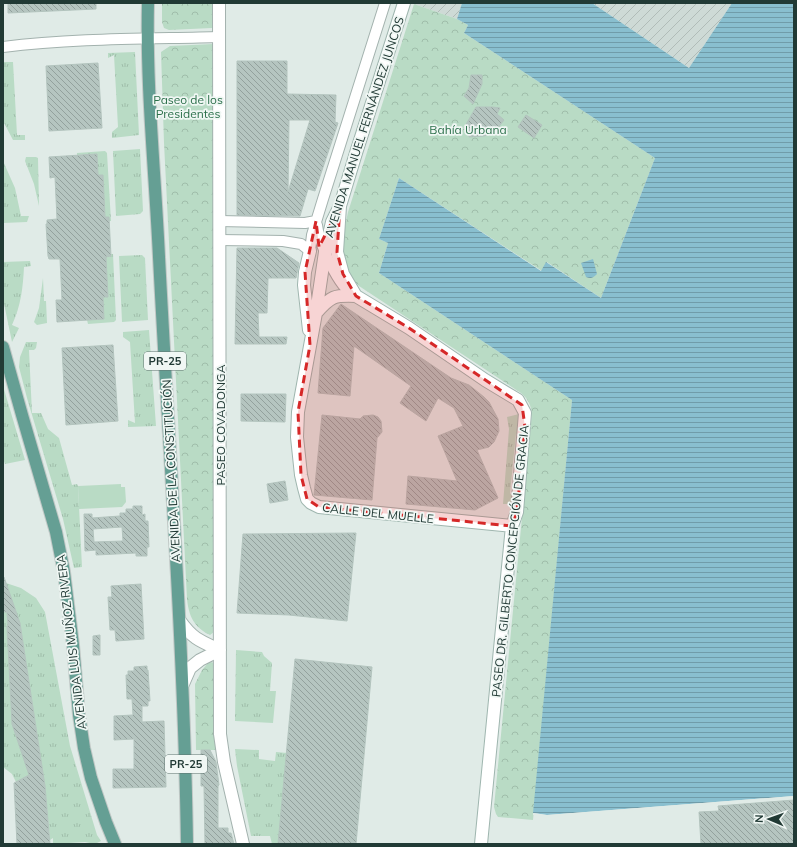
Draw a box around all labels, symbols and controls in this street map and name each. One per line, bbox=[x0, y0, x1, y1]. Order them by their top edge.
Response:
street label: AVENIDA MANUEL FERNÁNDEZ JUNCOS bbox=[321, 15, 407, 239]
park label: Paseo de los Presidentes bbox=[153, 92, 223, 121]
park label: Bahía Urbana bbox=[429, 122, 507, 137]
road number: PR-25 bbox=[144, 352, 186, 370]
street label: PASEO COVADONGA bbox=[213, 364, 228, 485]
street label: AVENIDA DE LA CONSTITUCIÓN bbox=[159, 379, 183, 563]
street label: PASEO DR. GILBERTO CONCEPCIÓN DE GRACIA bbox=[488, 424, 532, 698]
street label: CALLE DEL MUELLE bbox=[322, 500, 434, 526]
street label: AVENIDA LUIS MUÑOZ RIVERA bbox=[53, 553, 89, 730]
road number: PR-25 bbox=[165, 755, 207, 773]
north arrow bbox=[749, 799, 789, 839]
text: N bbox=[752, 814, 766, 823]

